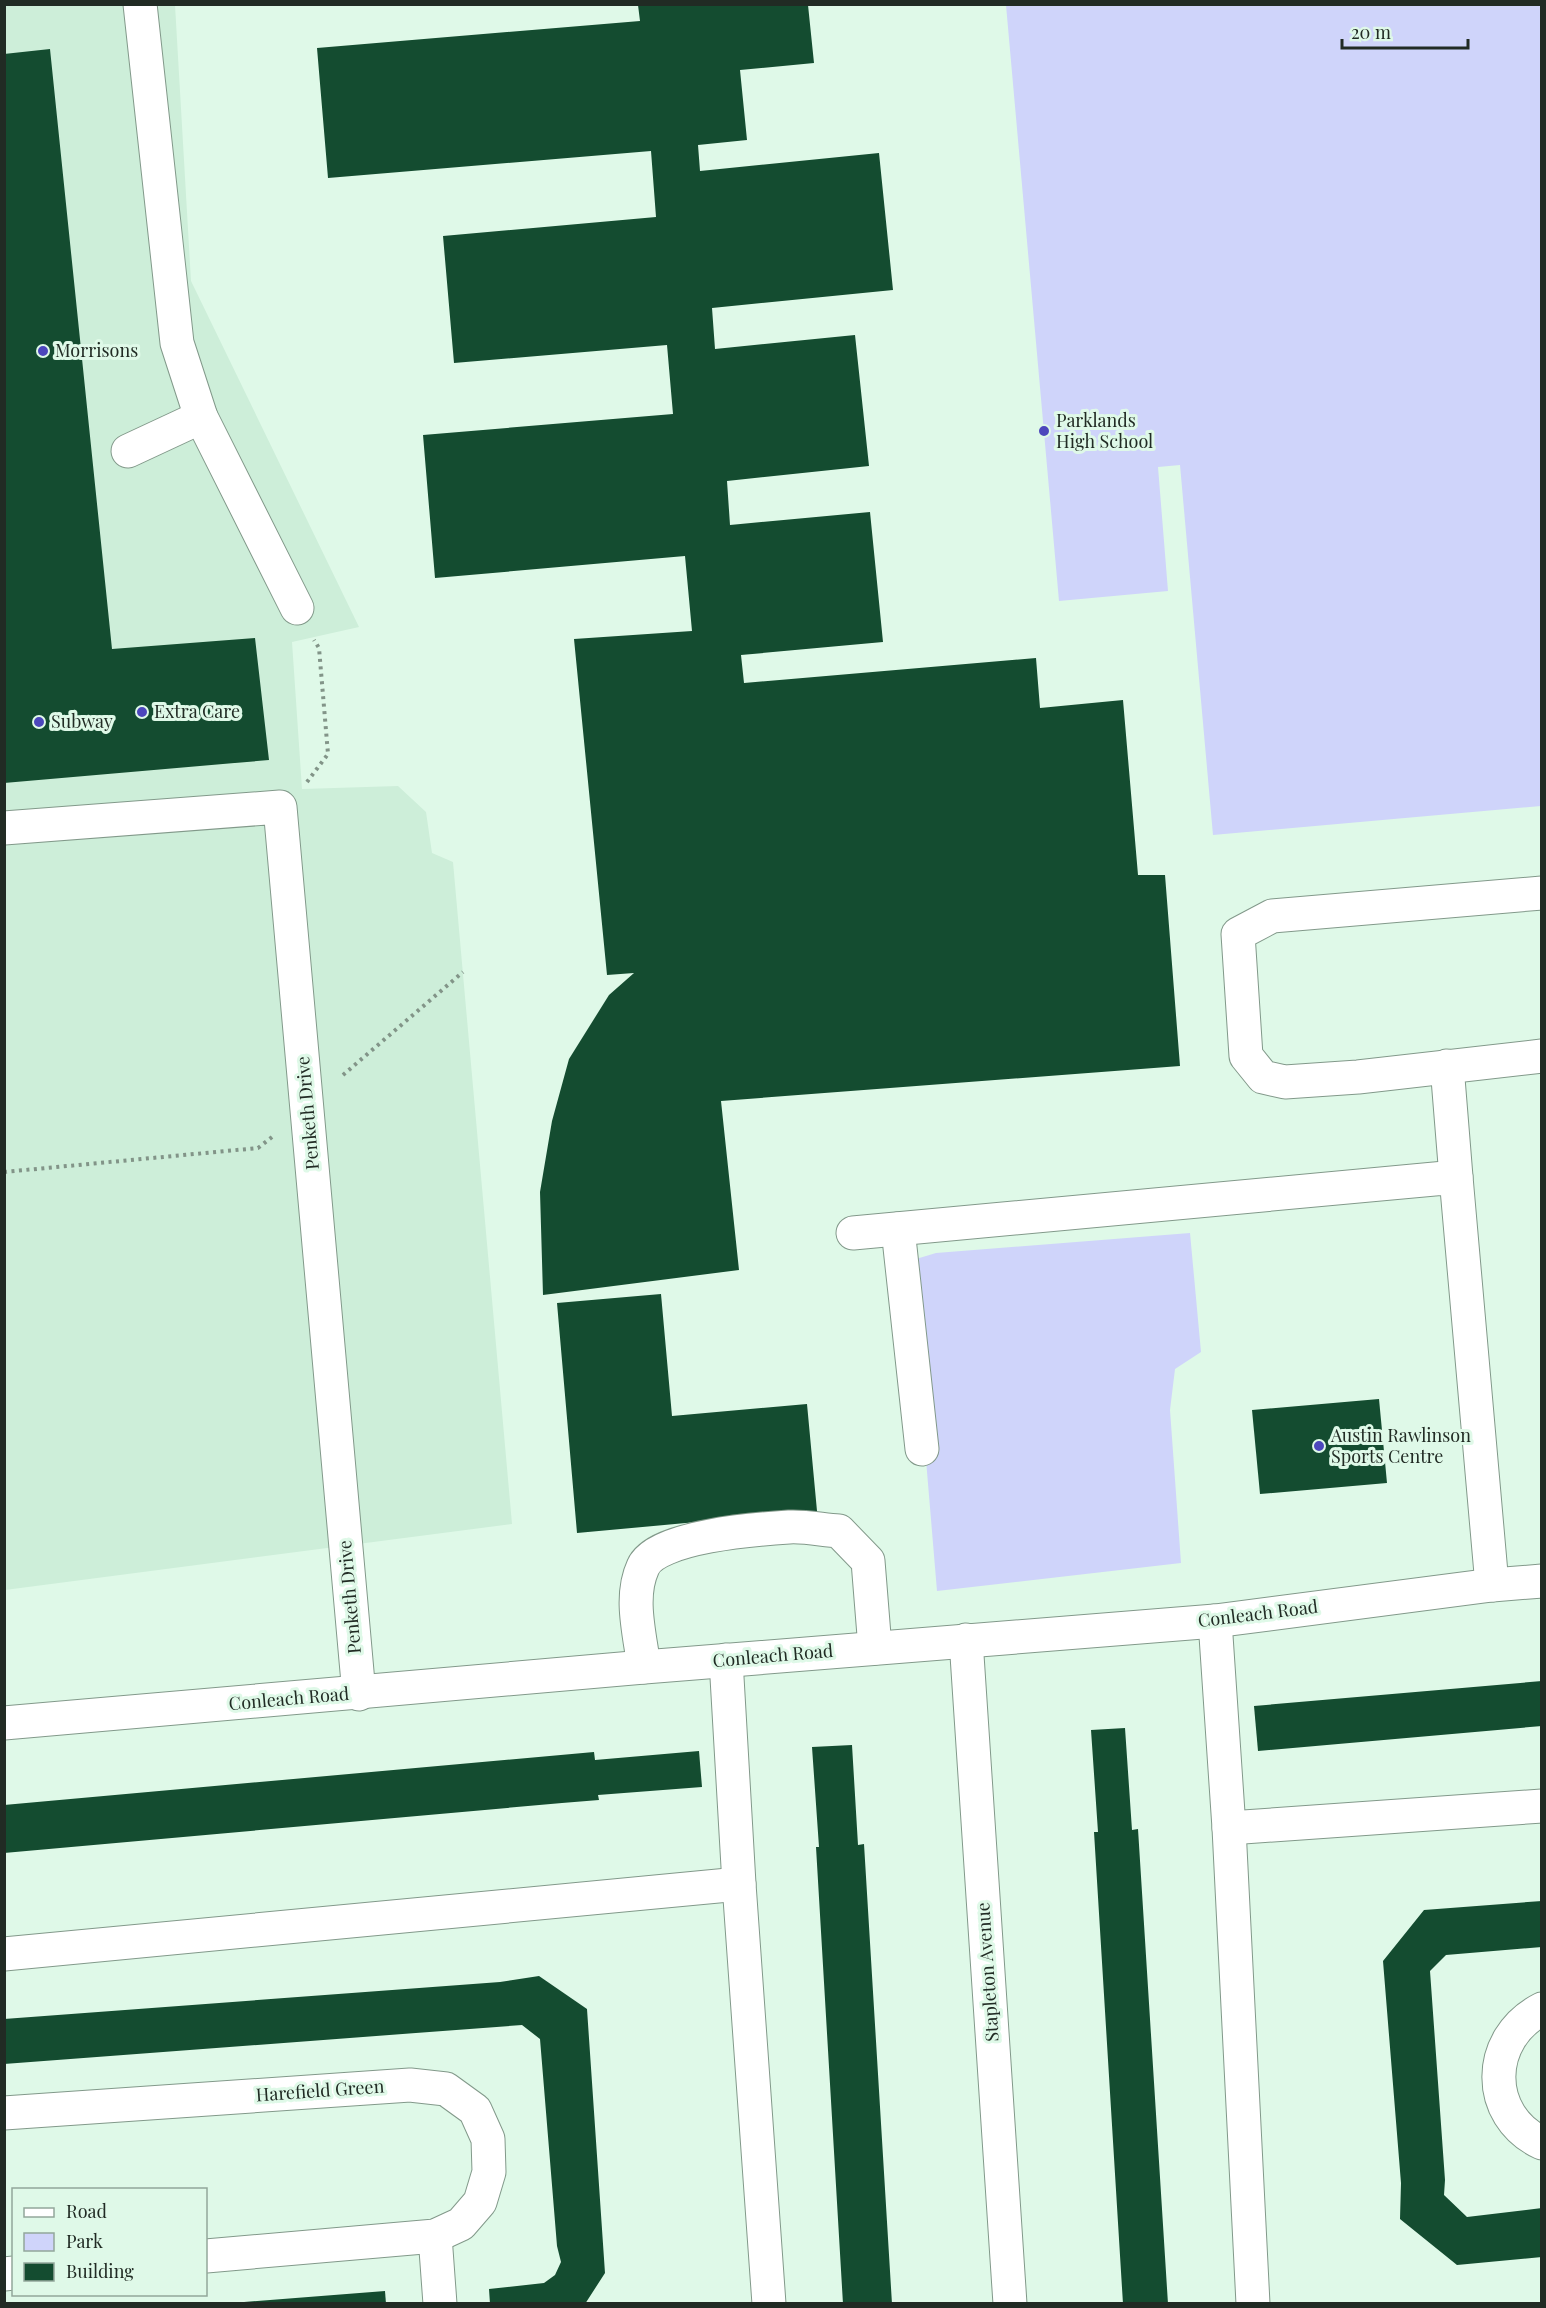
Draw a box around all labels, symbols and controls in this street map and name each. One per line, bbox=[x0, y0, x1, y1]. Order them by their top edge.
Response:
scale bar bbox=[1342, 12, 1468, 50]
text: 20 m bbox=[1351, 20, 1391, 44]
place label: Morrisons bbox=[55, 338, 138, 362]
marker: Morrisons bbox=[36, 344, 50, 358]
place label: Parklands High School bbox=[1056, 408, 1153, 453]
marker: Parklands High School bbox=[1037, 424, 1051, 438]
place label: Extra Care bbox=[154, 699, 240, 723]
marker: Extra Care bbox=[135, 705, 149, 719]
place label: Subway bbox=[51, 709, 113, 733]
marker: Subway bbox=[32, 715, 46, 729]
street label: Penketh Drive bbox=[290, 1055, 324, 1171]
place label: Austin Rawlinson Sports Centre bbox=[1330, 1423, 1471, 1468]
marker: Austin Rawlinson Sports Centre bbox=[1312, 1439, 1326, 1453]
street label: Penketh Drive bbox=[332, 1539, 366, 1655]
street label: Conleach Road bbox=[1196, 1594, 1320, 1632]
street label: Conleach Road bbox=[712, 1638, 835, 1672]
street label: Conleach Road bbox=[228, 1681, 351, 1715]
street label: Stapleton Avenue bbox=[970, 1901, 1004, 2043]
street label: Harefield Green bbox=[255, 2074, 385, 2106]
legend bbox=[12, 2188, 207, 2296]
text: Road bbox=[66, 2199, 107, 2223]
text: Park bbox=[66, 2229, 103, 2253]
text: Building bbox=[66, 2259, 134, 2283]

